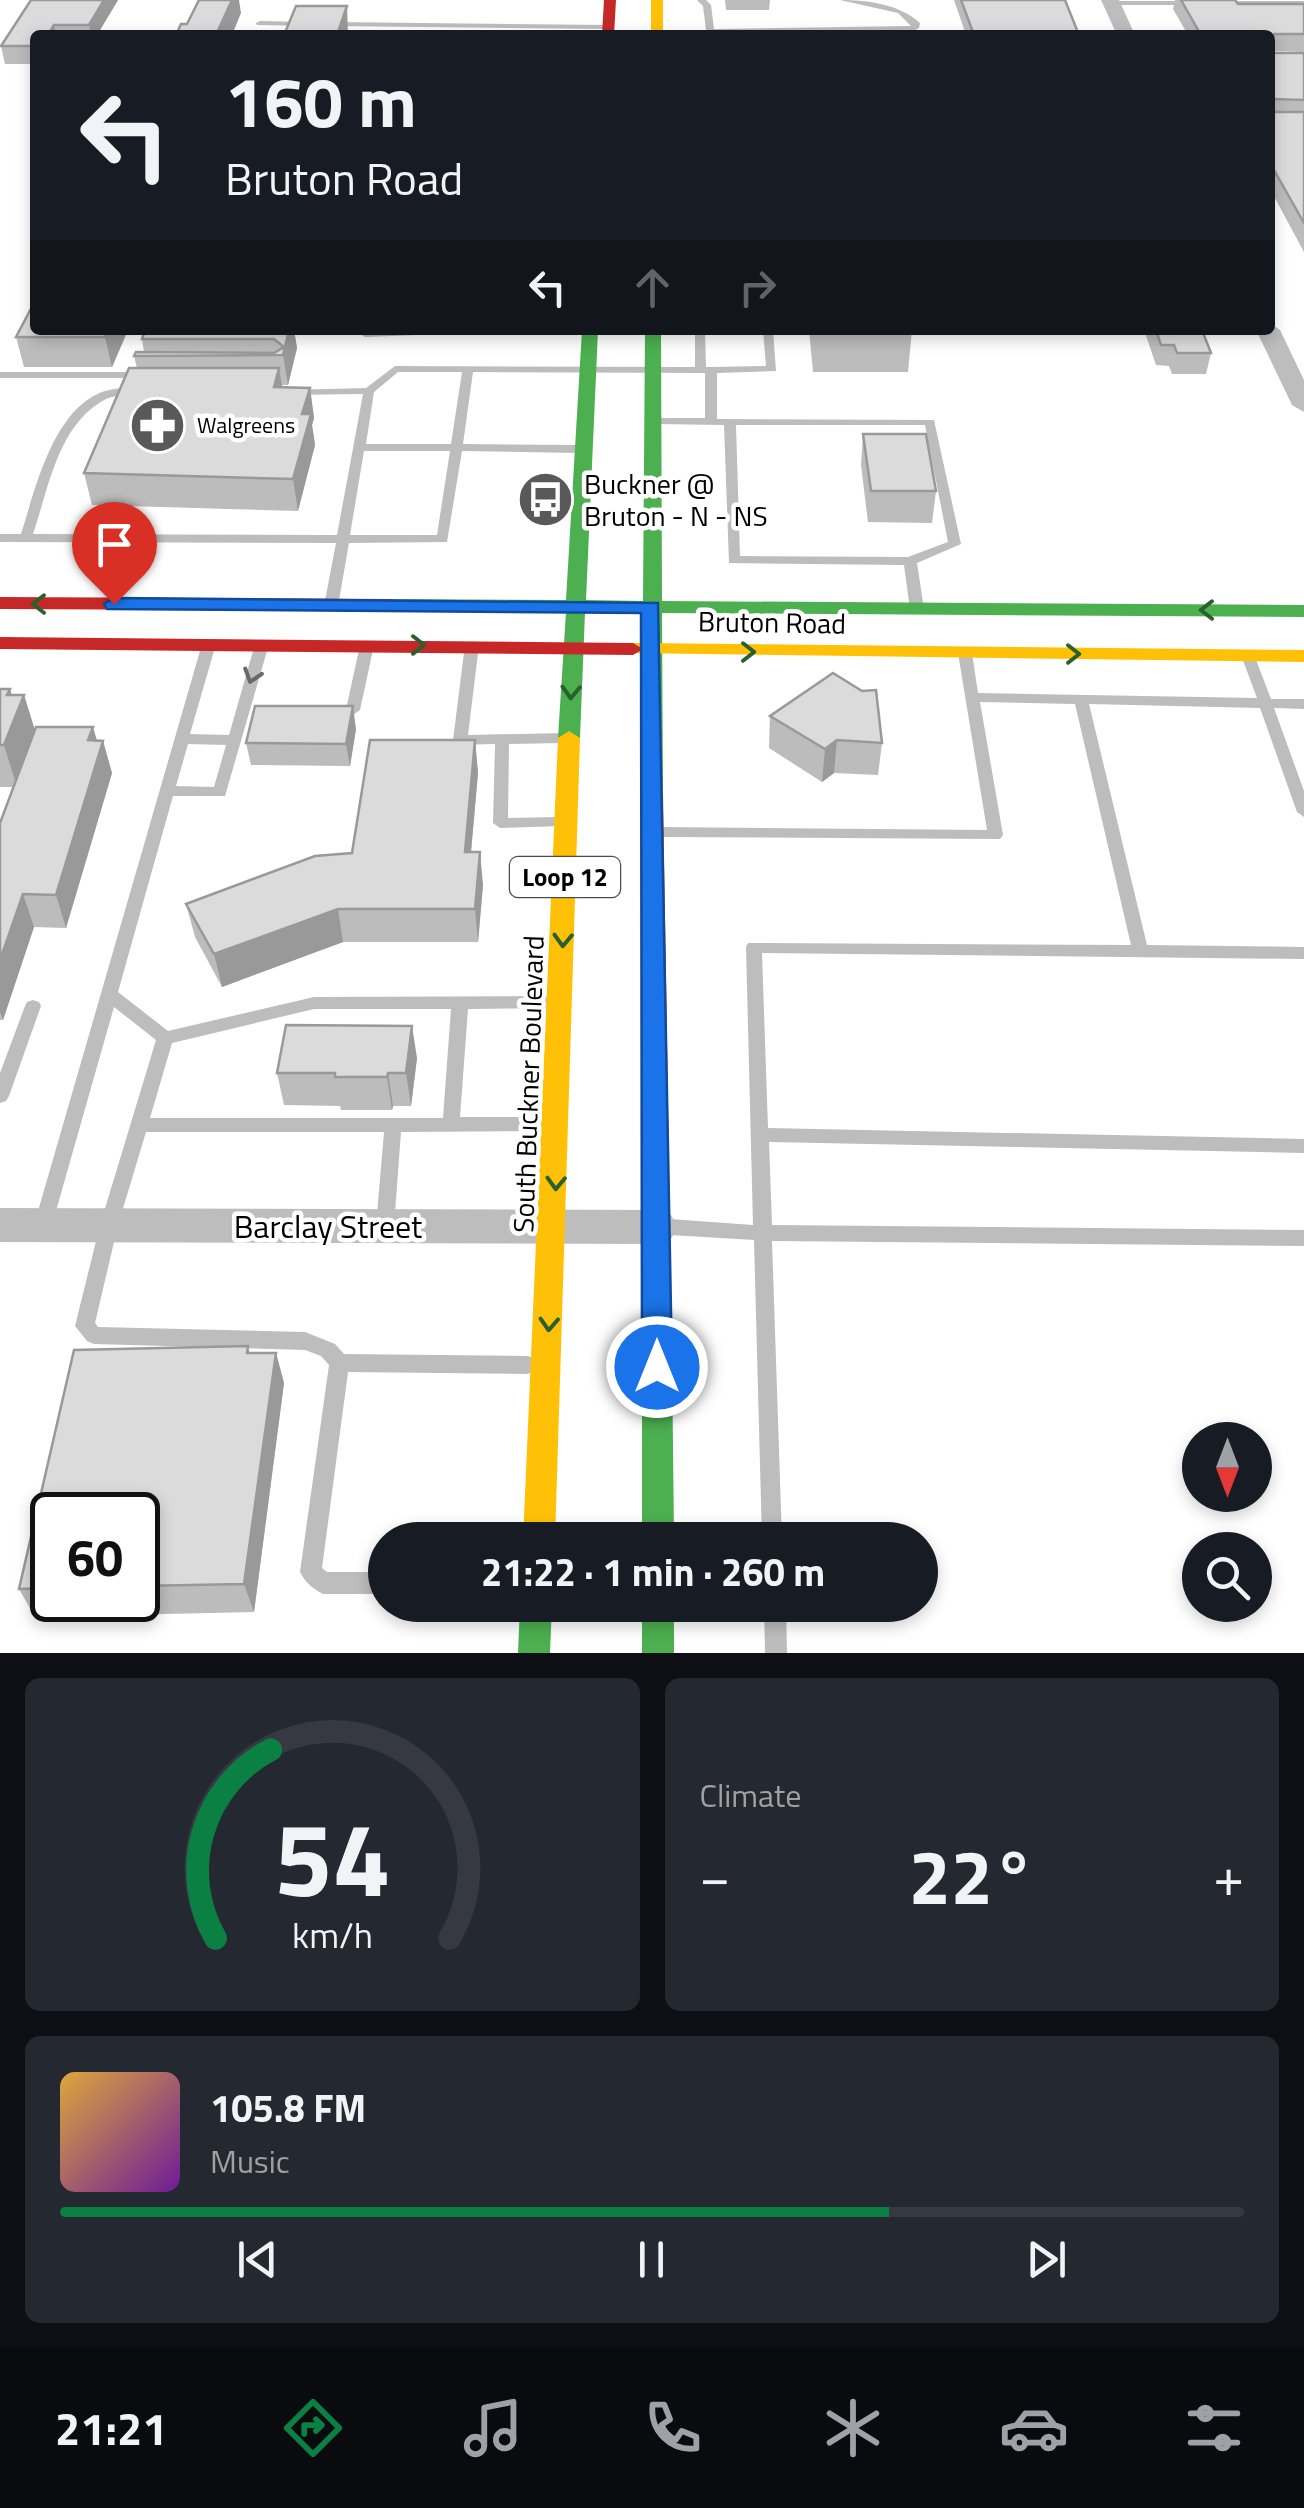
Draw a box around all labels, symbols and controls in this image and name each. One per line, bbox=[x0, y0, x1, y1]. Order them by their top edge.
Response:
text: 160 m bbox=[225, 48, 417, 154]
icon: left bbox=[60, 70, 190, 200]
text: Bruton Road bbox=[225, 144, 463, 212]
icon: left bbox=[520, 260, 575, 315]
icon: ahead bbox=[625, 260, 680, 315]
icon: right bbox=[730, 260, 785, 315]
pharmacy icon: Walgreens bbox=[128, 395, 188, 455]
place label: Walgreens bbox=[197, 408, 295, 442]
place label: Buckner @ Bruton - N - NS bbox=[584, 462, 768, 537]
bus stop icon: Buckner @ Bruton - N - NS bbox=[515, 469, 575, 529]
pin bbox=[72, 502, 157, 605]
icon: arrive bbox=[87, 517, 142, 572]
one-way arrow bbox=[31, 593, 46, 615]
street label: Bruton Road bbox=[698, 599, 846, 645]
one-way arrow bbox=[1198, 599, 1214, 621]
one-way arrow bbox=[410, 634, 426, 656]
one-way arrow bbox=[742, 641, 757, 663]
one-way arrow bbox=[1066, 643, 1082, 665]
one-way arrow bbox=[244, 667, 264, 684]
one-way arrow bbox=[560, 685, 581, 701]
road number: Loop 12 bbox=[510, 857, 620, 897]
one-way arrow bbox=[553, 933, 574, 949]
street label: South Buckner Boulevard bbox=[501, 935, 555, 1233]
one-way arrow bbox=[545, 1176, 566, 1192]
street label: Barclay Street bbox=[234, 1202, 422, 1250]
position arrow bbox=[605, 1315, 709, 1419]
one-way arrow bbox=[539, 1316, 560, 1332]
north arrow bbox=[1182, 1422, 1272, 1512]
map controls bbox=[1182, 1422, 1272, 1622]
speed limit sign: 60 bbox=[30, 1492, 160, 1622]
button: search bbox=[1182, 1532, 1272, 1622]
text: 21:22 · 1 min · 260 m bbox=[481, 1543, 825, 1601]
text: Climate bbox=[700, 1771, 801, 1819]
text: 54 bbox=[274, 1778, 390, 1936]
text: 22° bbox=[909, 1819, 1035, 1933]
text: − bbox=[700, 1834, 730, 1917]
text: + bbox=[1213, 1834, 1244, 1917]
text: km/h bbox=[292, 1907, 373, 1962]
text: 105.8 FM bbox=[210, 2079, 366, 2137]
text: Music bbox=[210, 2137, 290, 2185]
icon: previous bbox=[230, 2232, 285, 2287]
icon: pause bbox=[624, 2232, 679, 2287]
icon: next bbox=[1019, 2232, 1074, 2287]
icon: directions bbox=[278, 2393, 348, 2463]
icon: music bbox=[458, 2393, 528, 2463]
icon: phone bbox=[638, 2393, 708, 2463]
icon: climate bbox=[818, 2393, 888, 2463]
icon: car bbox=[999, 2393, 1069, 2463]
icon: filters bbox=[1179, 2393, 1249, 2463]
text: 21:21 bbox=[55, 2394, 167, 2462]

